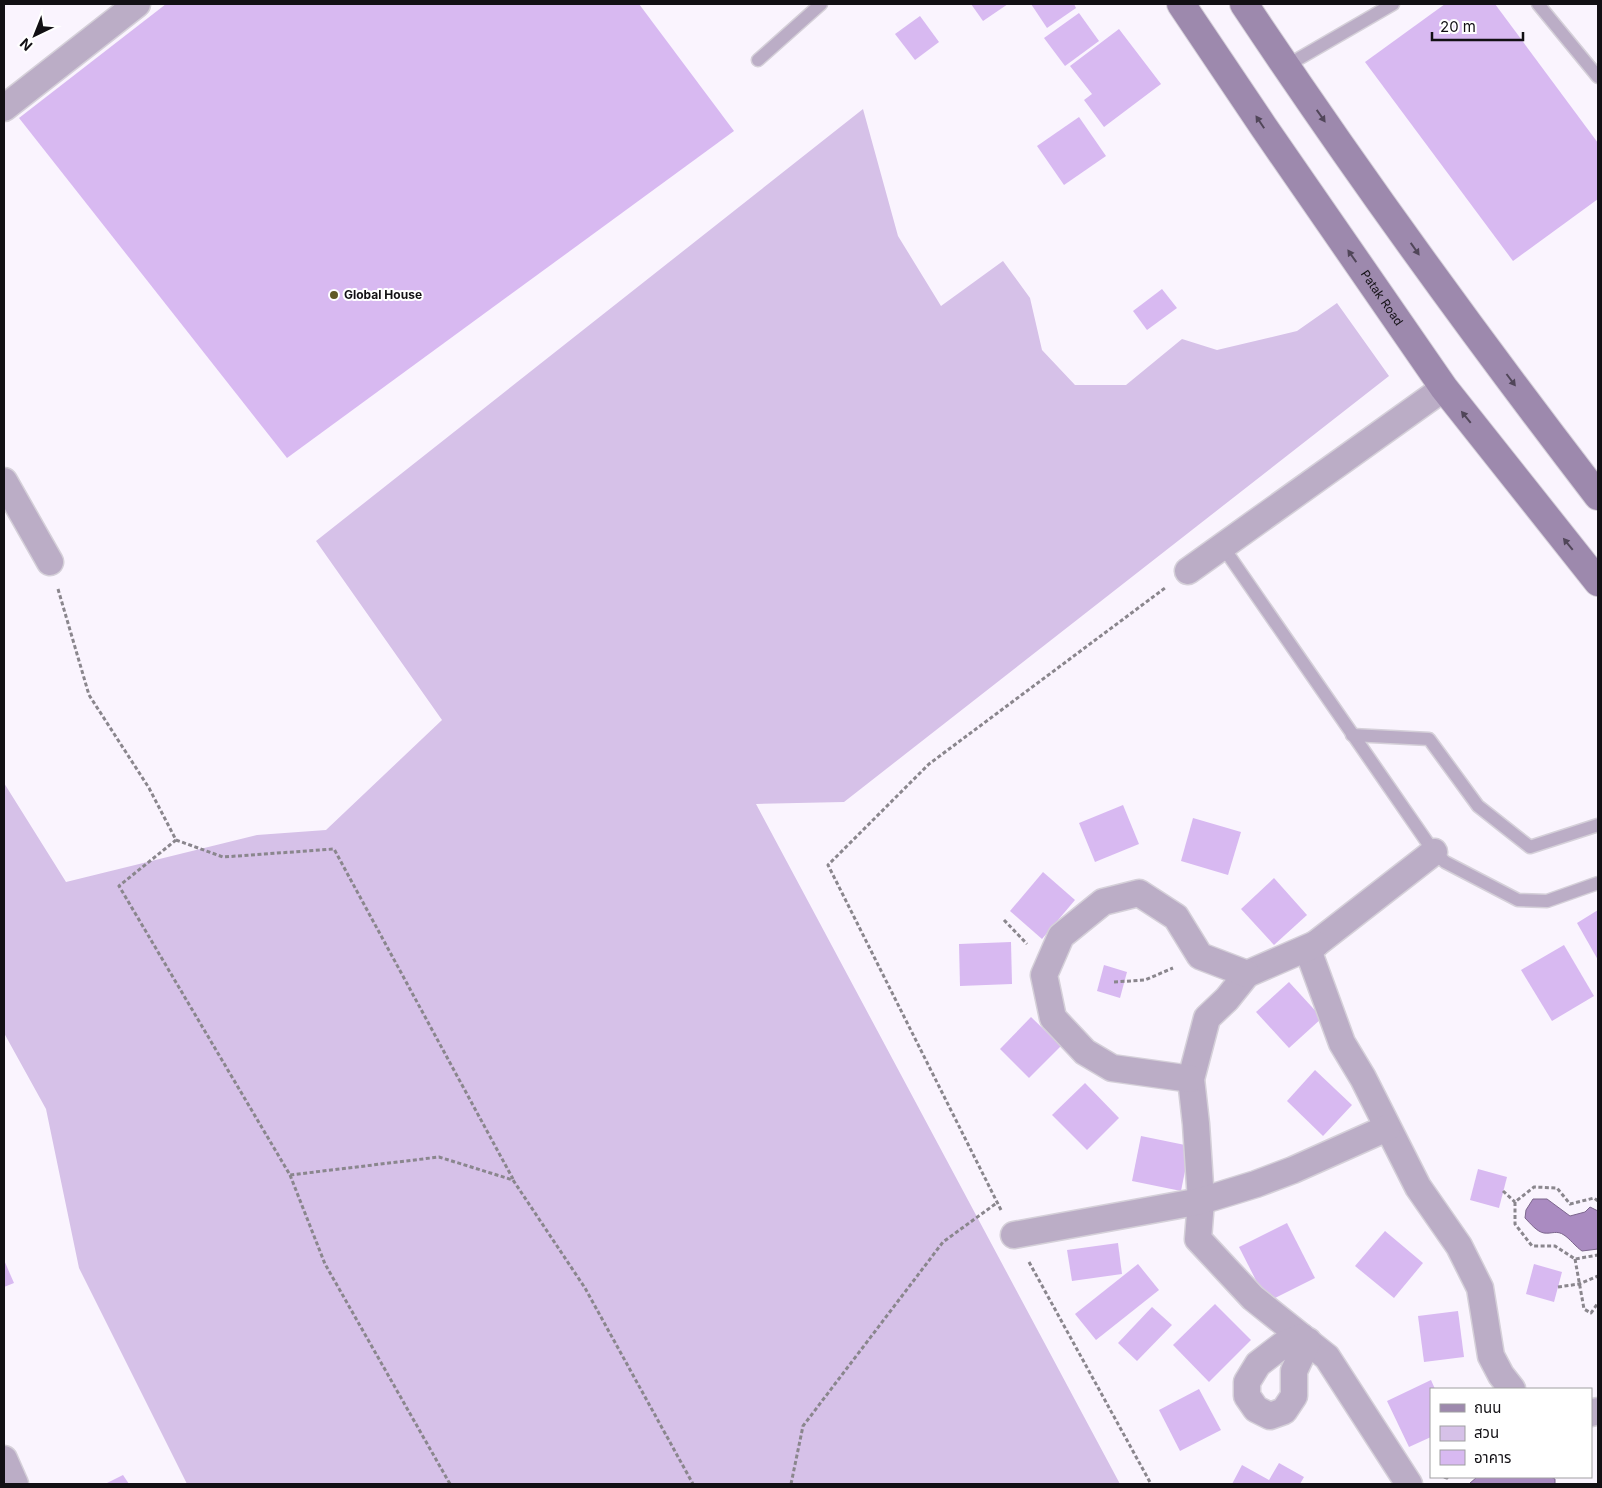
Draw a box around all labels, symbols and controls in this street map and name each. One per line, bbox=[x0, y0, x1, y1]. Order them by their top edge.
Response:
north arrow bbox=[10, 10, 60, 60]
scale bar bbox=[1432, 10, 1523, 42]
text: 20 m bbox=[1440, 17, 1476, 36]
text: N bbox=[16, 35, 35, 55]
one-way arrow bbox=[1316, 109, 1326, 123]
one-way arrow bbox=[1255, 115, 1265, 129]
one-way arrow bbox=[1410, 242, 1420, 256]
one-way arrow bbox=[1347, 249, 1357, 262]
street label: Patak Road bbox=[1358, 267, 1407, 328]
place label: Global House bbox=[344, 287, 422, 302]
marker: Global House bbox=[328, 289, 340, 301]
one-way arrow bbox=[1506, 373, 1516, 387]
one-way arrow bbox=[1461, 410, 1472, 423]
one-way arrow bbox=[1562, 537, 1573, 550]
legend bbox=[1430, 1388, 1592, 1478]
text: ถนน bbox=[1474, 1398, 1501, 1417]
text: สวน bbox=[1474, 1423, 1499, 1442]
text: อาคาร bbox=[1474, 1448, 1511, 1467]

